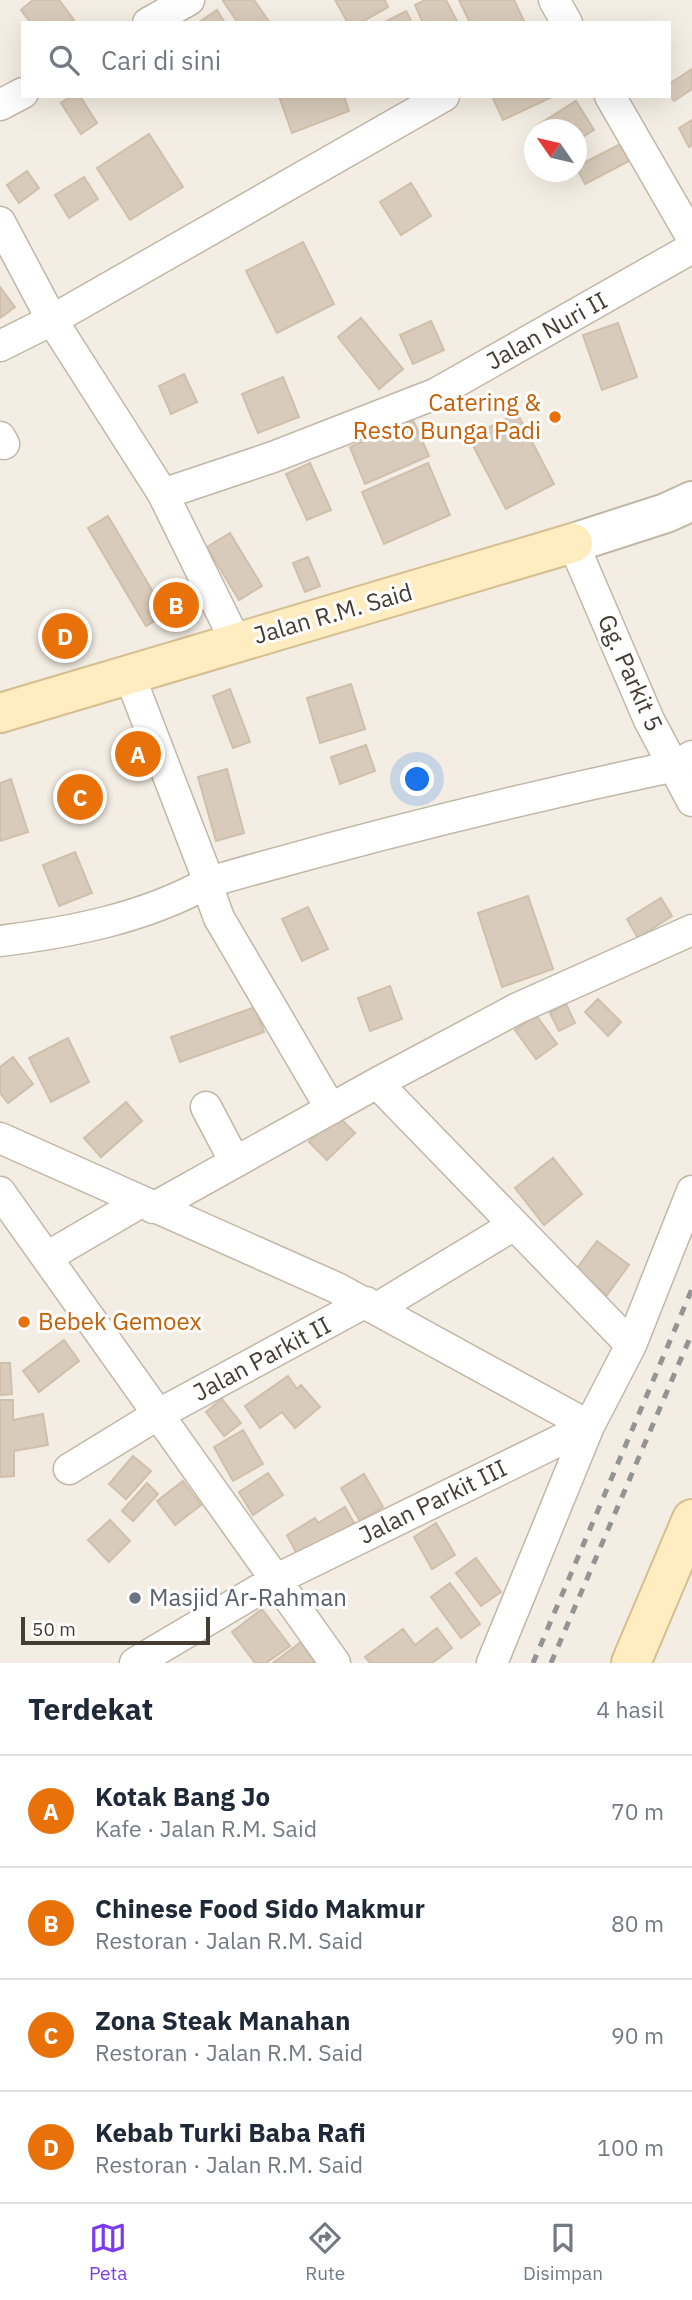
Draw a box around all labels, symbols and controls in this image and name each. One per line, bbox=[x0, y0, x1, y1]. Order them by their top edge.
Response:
search box bbox=[21, 21, 671, 98]
icon: search bbox=[45, 41, 83, 79]
text: Cari di sini bbox=[101, 43, 221, 77]
north arrow bbox=[524, 119, 587, 182]
street label: Jalan Nuri II bbox=[480, 284, 613, 377]
place label: Catering & Resto Bunga Padi bbox=[353, 386, 541, 446]
marker: Catering & Resto Bunga Padi bbox=[547, 409, 563, 425]
street label: Jalan R.M. Said bbox=[250, 575, 416, 651]
pin: B bbox=[153, 579, 199, 631]
street label: Gg. Parkit 5 bbox=[591, 609, 671, 736]
pin: D bbox=[42, 610, 88, 662]
pin: A bbox=[115, 728, 161, 780]
your location bbox=[400, 762, 434, 796]
pin: C bbox=[57, 771, 103, 823]
place label: Bebek Gemoex bbox=[38, 1305, 202, 1337]
street label: Jalan Parkit II bbox=[187, 1308, 336, 1408]
marker: Bebek Gemoex bbox=[16, 1314, 32, 1330]
street label: Jalan Parkit III bbox=[353, 1451, 512, 1551]
place label: Masjid Ar-Rahman bbox=[149, 1581, 347, 1613]
marker: Masjid Ar-Rahman bbox=[127, 1590, 143, 1606]
scale bar bbox=[21, 1614, 210, 1646]
text: 50 m bbox=[32, 1617, 76, 1641]
text: Terdekat bbox=[28, 1689, 153, 1728]
text: 4 hasil bbox=[596, 1694, 664, 1724]
text: Kotak Bang Jo bbox=[95, 1779, 270, 1813]
text: A bbox=[43, 1796, 59, 1826]
text: 70 m bbox=[611, 1796, 664, 1826]
text: Kafe · Jalan R.M. Said bbox=[95, 1813, 317, 1843]
text: Chinese Food Sido Makmur bbox=[95, 1891, 425, 1925]
text: B bbox=[43, 1908, 59, 1938]
text: 80 m bbox=[611, 1908, 664, 1938]
text: Restoran · Jalan R.M. Said bbox=[95, 1925, 363, 1955]
text: Zona Steak Manahan bbox=[95, 2003, 350, 2037]
text: C bbox=[44, 2020, 58, 2050]
text: 90 m bbox=[611, 2020, 664, 2050]
text: Restoran · Jalan R.M. Said bbox=[95, 2037, 363, 2067]
text: Kebab Turki Baba Rafi bbox=[95, 2115, 366, 2149]
text: D bbox=[43, 2132, 59, 2162]
text: 100 m bbox=[597, 2132, 664, 2162]
text: Restoran · Jalan R.M. Said bbox=[95, 2149, 363, 2179]
tab: Peta bbox=[89, 2219, 127, 2285]
tab: Rute bbox=[305, 2219, 345, 2285]
tab: Disimpan bbox=[523, 2219, 603, 2285]

